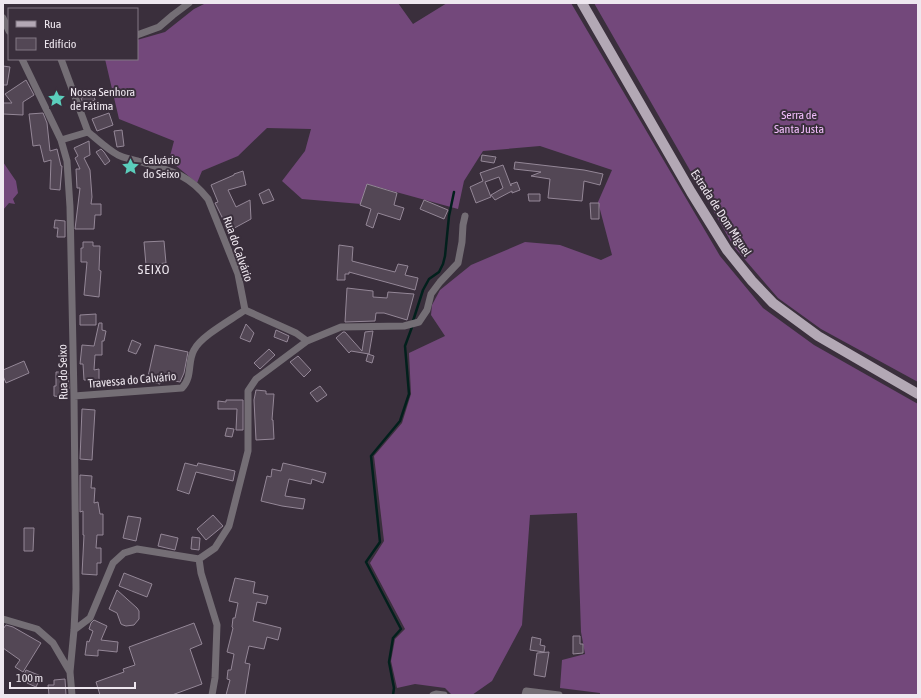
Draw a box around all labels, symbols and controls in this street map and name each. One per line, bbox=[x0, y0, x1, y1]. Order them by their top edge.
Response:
legend bbox=[8, 8, 138, 60]
text: Rua bbox=[44, 17, 61, 31]
text: Edifício bbox=[44, 37, 77, 51]
place label: Nossa Senhora de Fátima bbox=[70, 85, 135, 113]
place icon: Nossa Senhora de Fátima bbox=[47, 89, 67, 109]
park label: Serra de Santa Justa bbox=[774, 108, 824, 136]
place label: Calvário do Seixo bbox=[143, 153, 180, 181]
place icon: Calvário do Seixo bbox=[120, 157, 140, 177]
street label: Estrada de Dom Miguel bbox=[688, 167, 755, 260]
street label: Rua do Calvário bbox=[220, 214, 256, 284]
district label: SEIXO bbox=[138, 262, 170, 277]
street label: Rua do Seixo bbox=[56, 344, 70, 400]
street label: Travessa do Calvário bbox=[87, 369, 177, 391]
scale bar bbox=[10, 664, 135, 690]
text: 100 m bbox=[16, 671, 43, 685]

